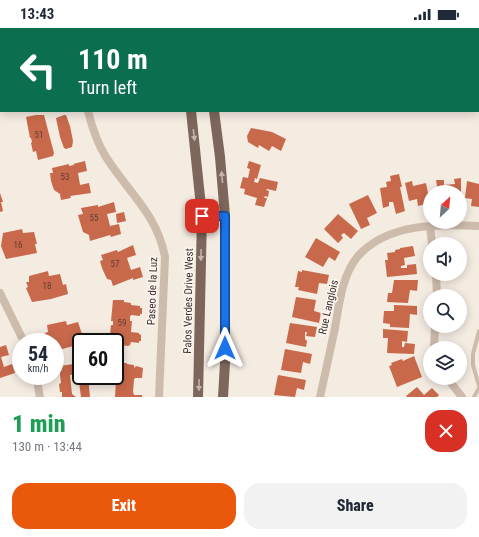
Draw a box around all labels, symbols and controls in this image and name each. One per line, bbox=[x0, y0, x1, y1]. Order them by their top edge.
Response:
text: 13:43 bbox=[20, 5, 54, 23]
text: 110 m bbox=[78, 43, 148, 76]
icon: left bbox=[12, 44, 64, 96]
text: Turn left bbox=[78, 77, 137, 98]
one-way arrow bbox=[191, 129, 197, 141]
house number: 51 bbox=[35, 130, 43, 140]
one-way arrow bbox=[218, 171, 225, 183]
house number: 53 bbox=[61, 172, 69, 182]
north arrow bbox=[423, 185, 467, 229]
map controls bbox=[423, 185, 467, 385]
pin bbox=[185, 199, 219, 233]
icon: arrive bbox=[191, 205, 213, 227]
house number: 55 bbox=[90, 213, 99, 223]
button: sound bbox=[423, 237, 467, 281]
house number: 16 bbox=[14, 240, 22, 250]
street label: Palos Verdes Drive West bbox=[181, 248, 196, 354]
one-way arrow bbox=[198, 249, 204, 262]
street label: Paseo de la Luz bbox=[145, 257, 160, 325]
house number: 57 bbox=[111, 259, 120, 269]
street label: Rue Langlois bbox=[316, 279, 341, 336]
house number: 18 bbox=[43, 281, 51, 291]
button: search bbox=[423, 289, 467, 333]
house number: 59 bbox=[118, 318, 126, 328]
position arrow bbox=[204, 327, 246, 369]
speed limit sign: 60 bbox=[72, 333, 124, 385]
button: layers bbox=[423, 341, 467, 385]
text: 54 bbox=[28, 342, 48, 366]
text: km/h bbox=[28, 363, 48, 374]
one-way arrow bbox=[195, 379, 202, 391]
text: 1 min bbox=[12, 410, 66, 438]
button: close bbox=[425, 410, 467, 452]
text: 130 m · 13:44 bbox=[12, 439, 82, 454]
button: Exit bbox=[12, 483, 236, 529]
button: Share bbox=[244, 483, 467, 529]

